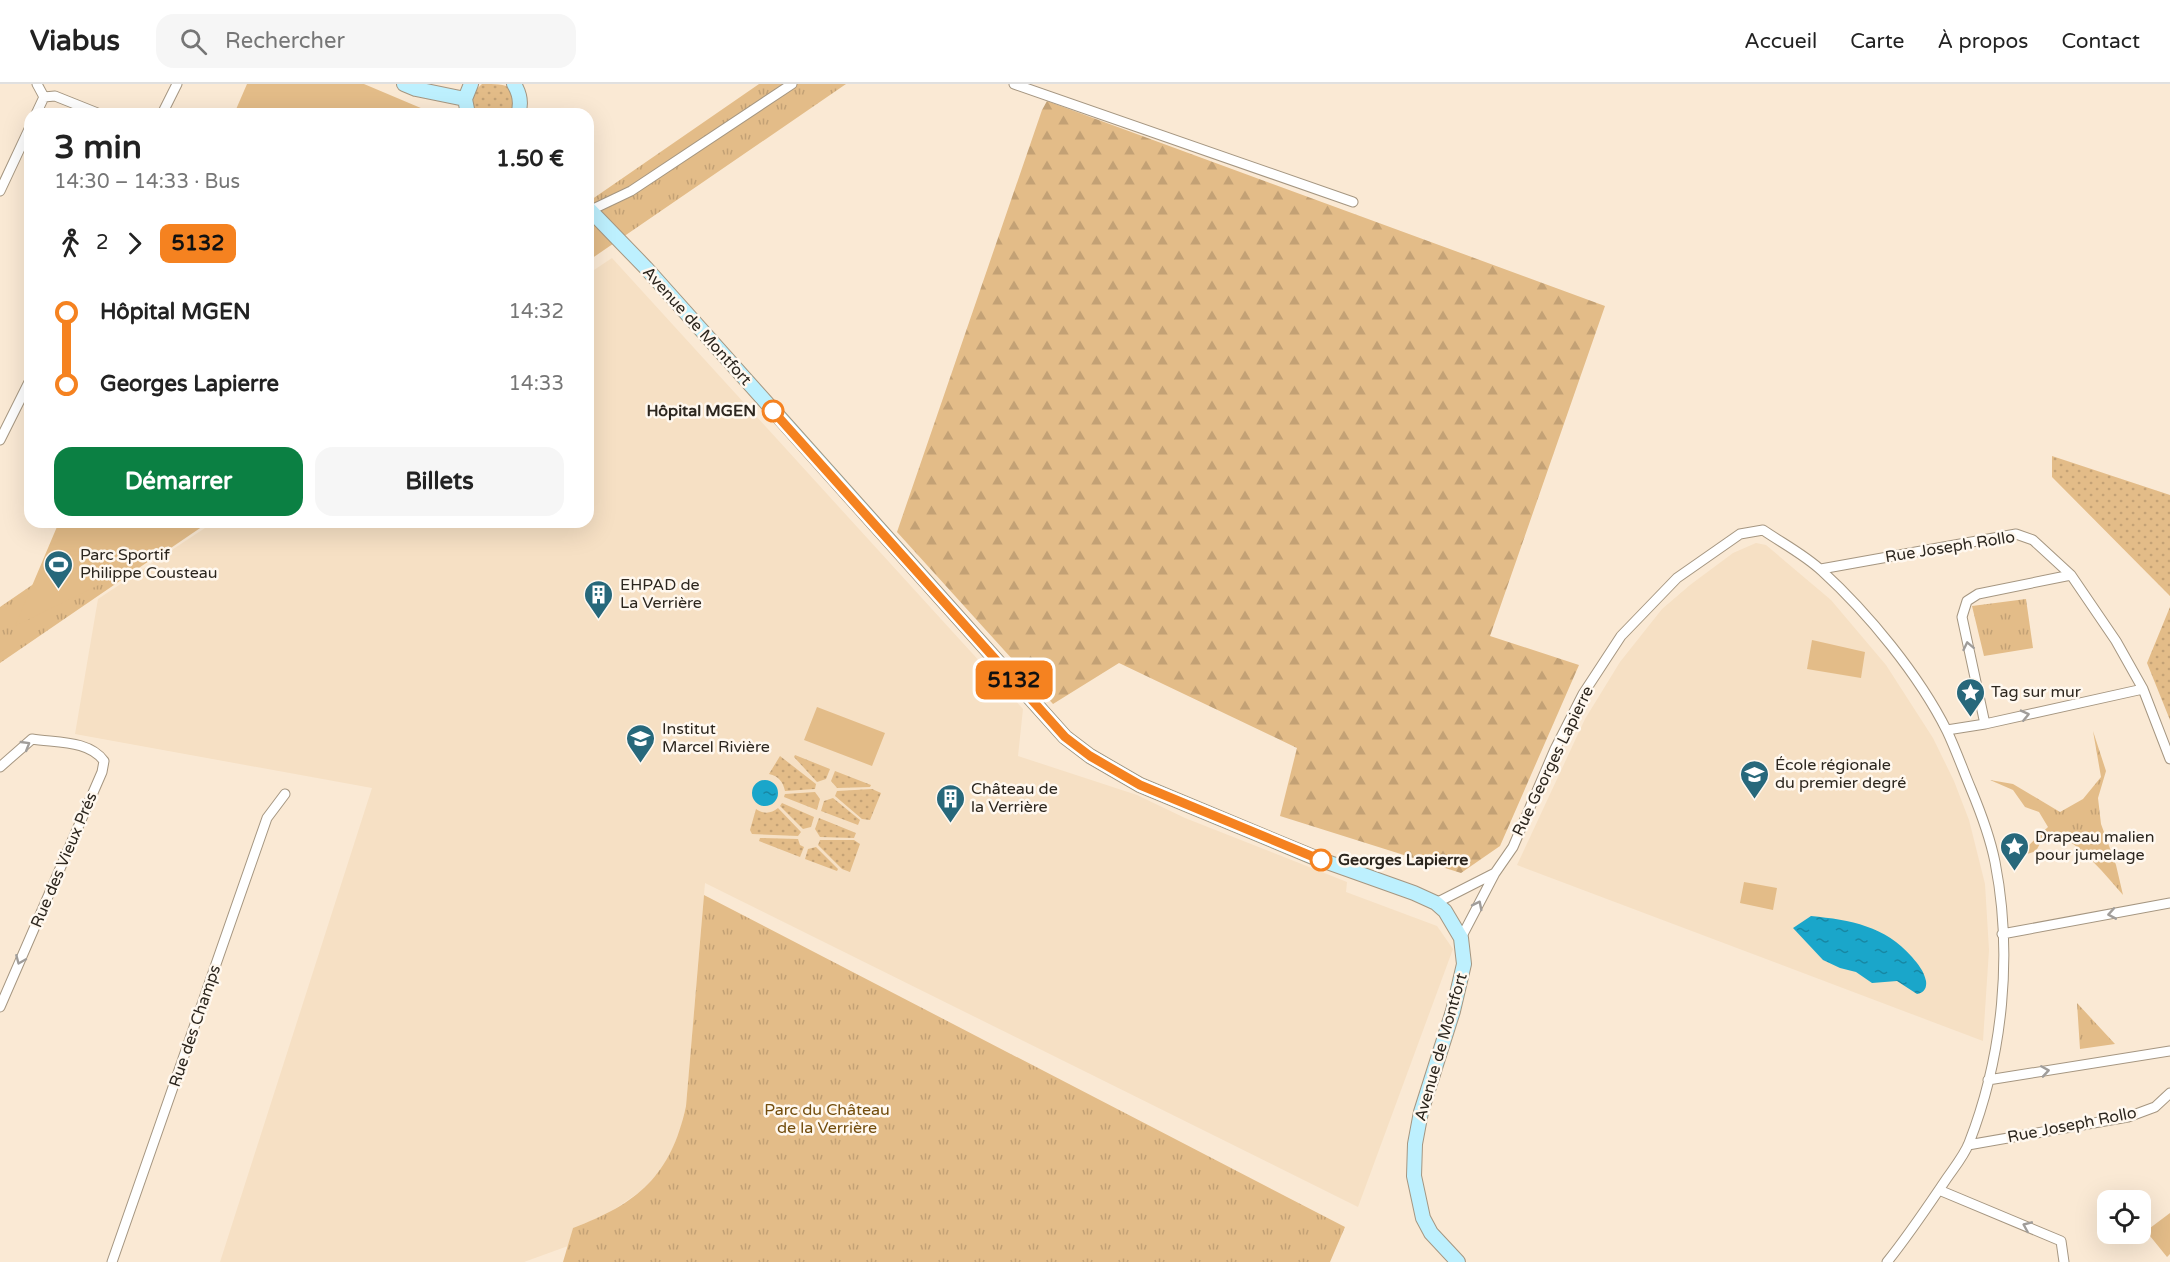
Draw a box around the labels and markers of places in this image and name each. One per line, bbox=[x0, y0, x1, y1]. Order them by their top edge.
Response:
marker: Hôpital MGEN bbox=[762, 400, 784, 422]
place label: Hôpital MGEN bbox=[646, 401, 756, 421]
place label: Parc Sportif Philippe Cousteau bbox=[80, 545, 217, 583]
sports icon: Parc Sportif Philippe Cousteau bbox=[43, 548, 75, 590]
place label: EHPAD de La Verrière bbox=[620, 575, 702, 613]
building icon: EHPAD de La Verrière bbox=[583, 578, 615, 620]
place icon: Tag sur mur bbox=[1954, 676, 1986, 718]
place label: Tag sur mur bbox=[1991, 682, 2082, 702]
place label: Institut Marcel Rivière bbox=[662, 719, 770, 757]
school or university icon: Institut Marcel Rivière bbox=[625, 722, 657, 764]
place label: École régionale du premier degré bbox=[1775, 755, 1906, 793]
school or university icon: École régionale du premier degré bbox=[1738, 758, 1770, 800]
place label: Château de la Verrière bbox=[971, 779, 1058, 817]
building icon: Château de la Verrière bbox=[934, 782, 966, 824]
place label: Drapeau malien pour jumelage bbox=[2035, 827, 2154, 865]
place icon: Drapeau malien pour jumelage bbox=[1998, 830, 2030, 872]
marker: Georges Lapierre bbox=[1310, 849, 1332, 871]
place label: Georges Lapierre bbox=[1338, 850, 1468, 870]

